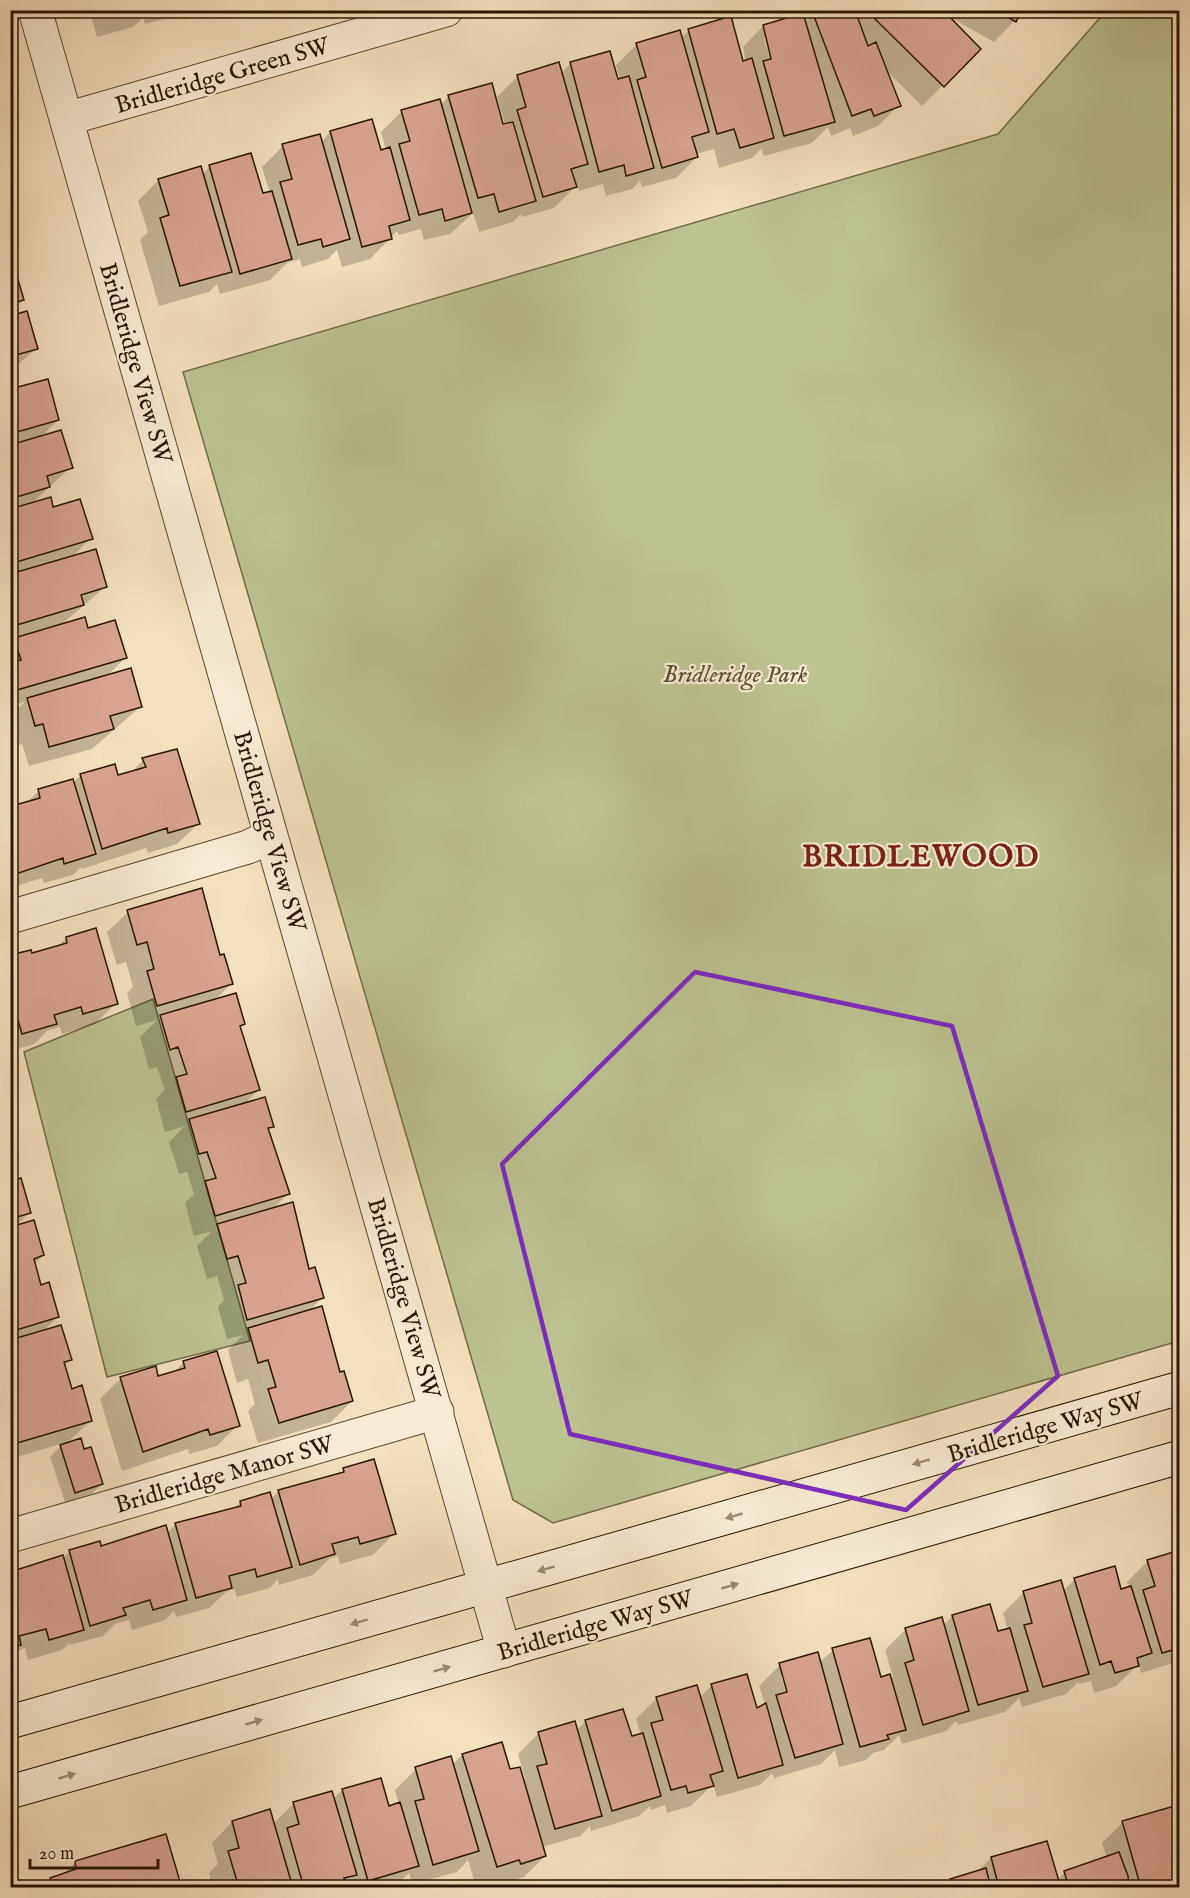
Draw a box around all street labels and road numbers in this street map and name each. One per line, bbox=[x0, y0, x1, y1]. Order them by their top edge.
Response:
street label: Bridleridge Green SW bbox=[112, 31, 334, 122]
street label: Bridleridge View SW bbox=[91, 259, 178, 469]
street label: Bridleridge View SW bbox=[225, 727, 312, 937]
street label: Bridleridge View SW bbox=[359, 1194, 446, 1404]
street label: Bridleridge Way SW bbox=[944, 1385, 1148, 1471]
street label: Bridleridge Manor SW bbox=[111, 1429, 339, 1522]
street label: Bridleridge Way SW bbox=[494, 1583, 698, 1669]

